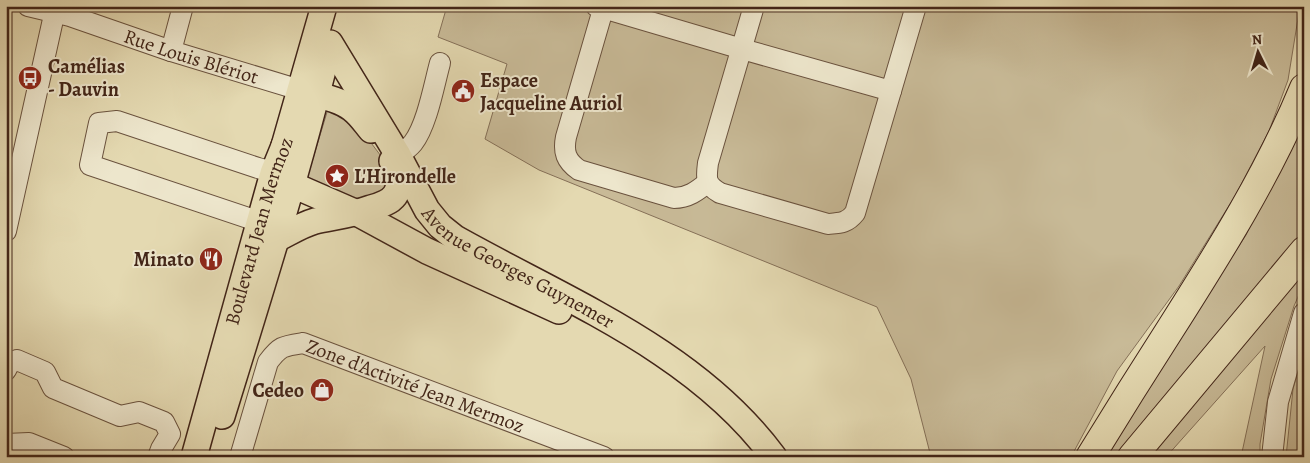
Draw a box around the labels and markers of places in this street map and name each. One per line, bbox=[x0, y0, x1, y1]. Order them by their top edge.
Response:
place label: Camélias - Dauvin bbox=[48, 53, 125, 103]
bus stop icon: Camélias - Dauvin bbox=[17, 65, 43, 91]
place label: Espace Jacqueline Auriol bbox=[480, 67, 623, 117]
public building icon: Espace Jacqueline Auriol bbox=[450, 78, 476, 104]
place icon: L'Hirondelle bbox=[324, 163, 350, 189]
place label: L'Hirondelle bbox=[354, 163, 456, 190]
place label: Minato bbox=[134, 246, 194, 273]
restaurant icon: Minato bbox=[198, 246, 224, 272]
place label: Cedeo bbox=[252, 377, 304, 404]
shop icon: Cedeo bbox=[309, 377, 335, 403]

